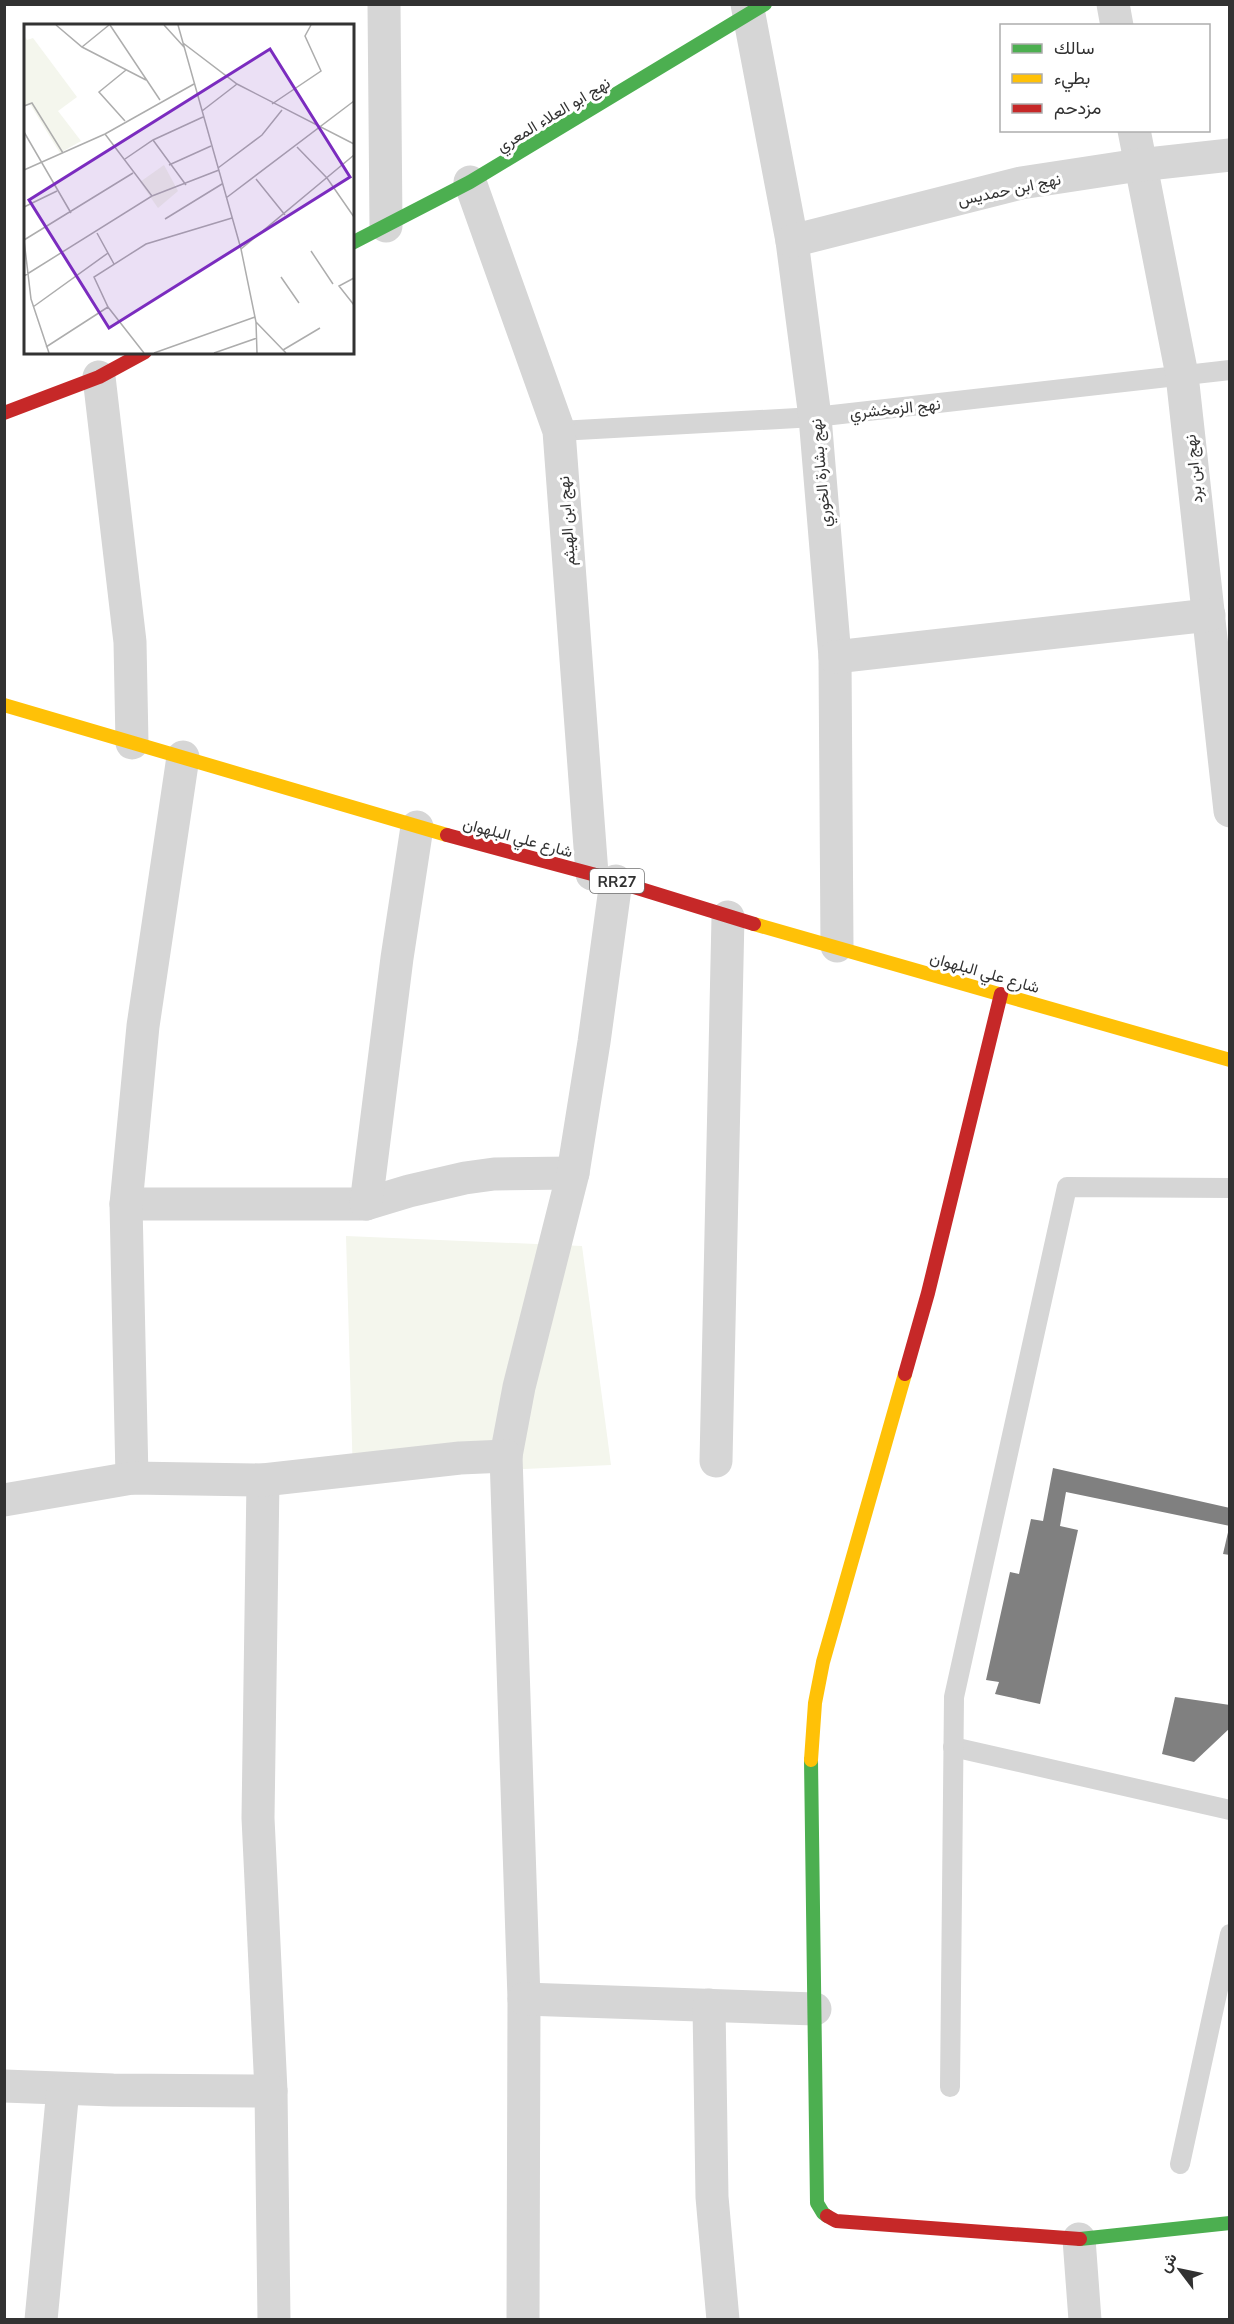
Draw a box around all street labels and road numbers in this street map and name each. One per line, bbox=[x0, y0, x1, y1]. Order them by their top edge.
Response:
street label: نهج ابو العلاء المعري bbox=[492, 72, 616, 159]
street label: نهج ابن حمديس bbox=[956, 168, 1063, 212]
street label: نهج الزمخشري bbox=[849, 393, 942, 427]
street label: نهج بشارة الخوري bbox=[805, 417, 839, 528]
street label: نهج ابن برد bbox=[1179, 433, 1209, 504]
street label: نهج ابن الهيثم bbox=[553, 475, 581, 567]
street label: شارع علي البلهوان bbox=[460, 813, 575, 865]
road number: RR27 bbox=[590, 869, 644, 893]
street label: شارع علي البلهوان bbox=[927, 947, 1042, 1001]

